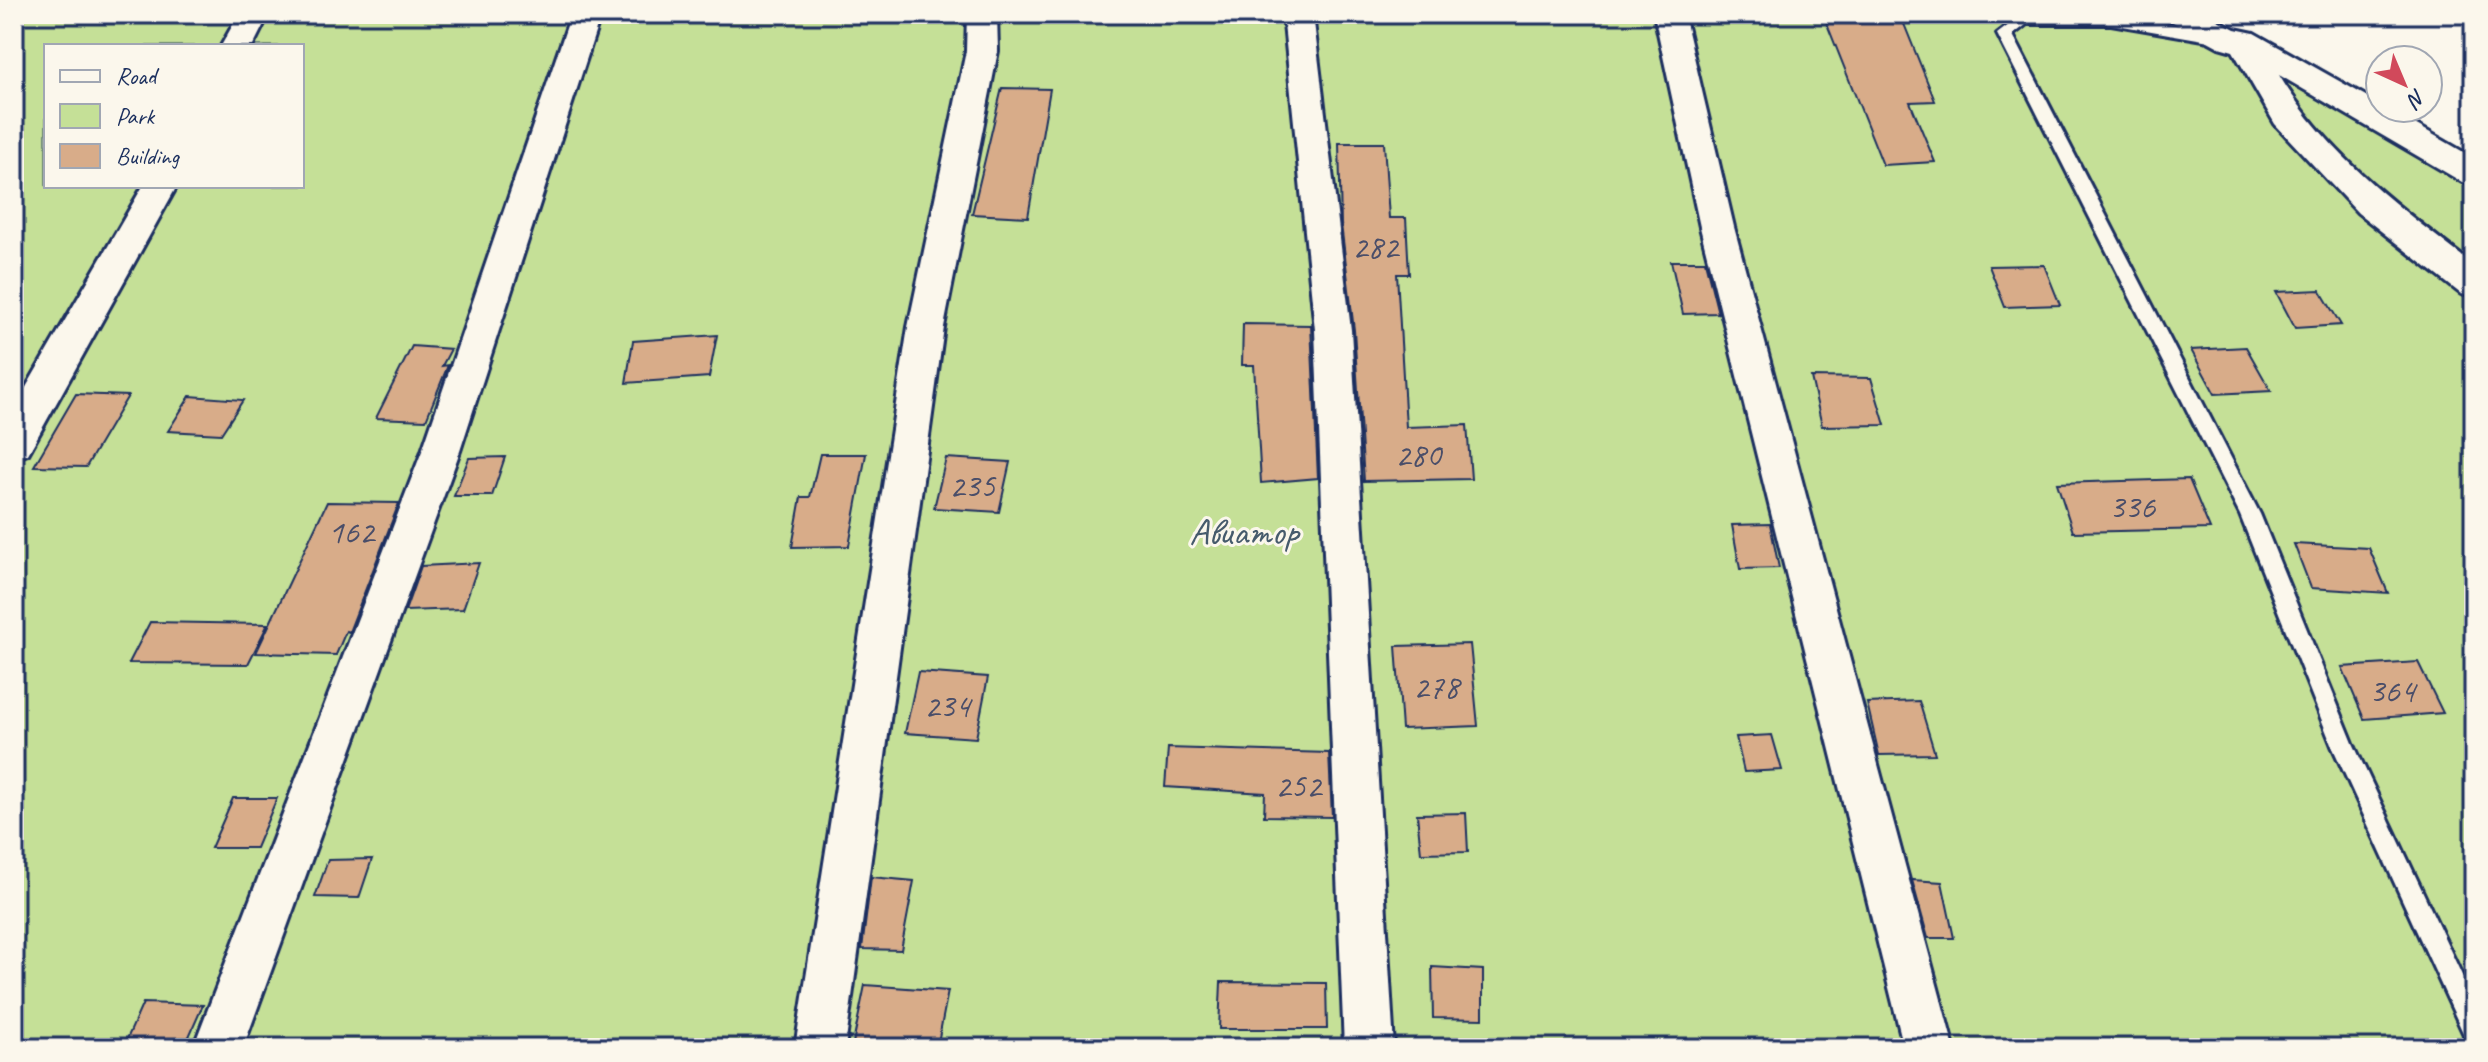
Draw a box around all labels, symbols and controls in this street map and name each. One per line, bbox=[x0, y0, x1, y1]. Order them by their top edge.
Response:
legend bbox=[44, 44, 304, 188]
north arrow bbox=[2364, 44, 2444, 124]
text: Road bbox=[116, 61, 160, 91]
text: N bbox=[2400, 83, 2432, 115]
text: Park bbox=[116, 101, 156, 131]
text: Building bbox=[116, 141, 181, 171]
house number: 282 bbox=[1352, 225, 1401, 268]
house number: 280 bbox=[1395, 433, 1444, 476]
house number: 235 bbox=[949, 464, 997, 507]
house number: 336 bbox=[2109, 485, 2157, 528]
park label: Авиатор bbox=[1189, 508, 1301, 555]
house number: 162 bbox=[328, 510, 377, 553]
house number: 278 bbox=[1413, 665, 1463, 708]
house number: 364 bbox=[2369, 669, 2419, 712]
house number: 234 bbox=[924, 684, 974, 727]
house number: 252 bbox=[1275, 764, 1324, 807]

